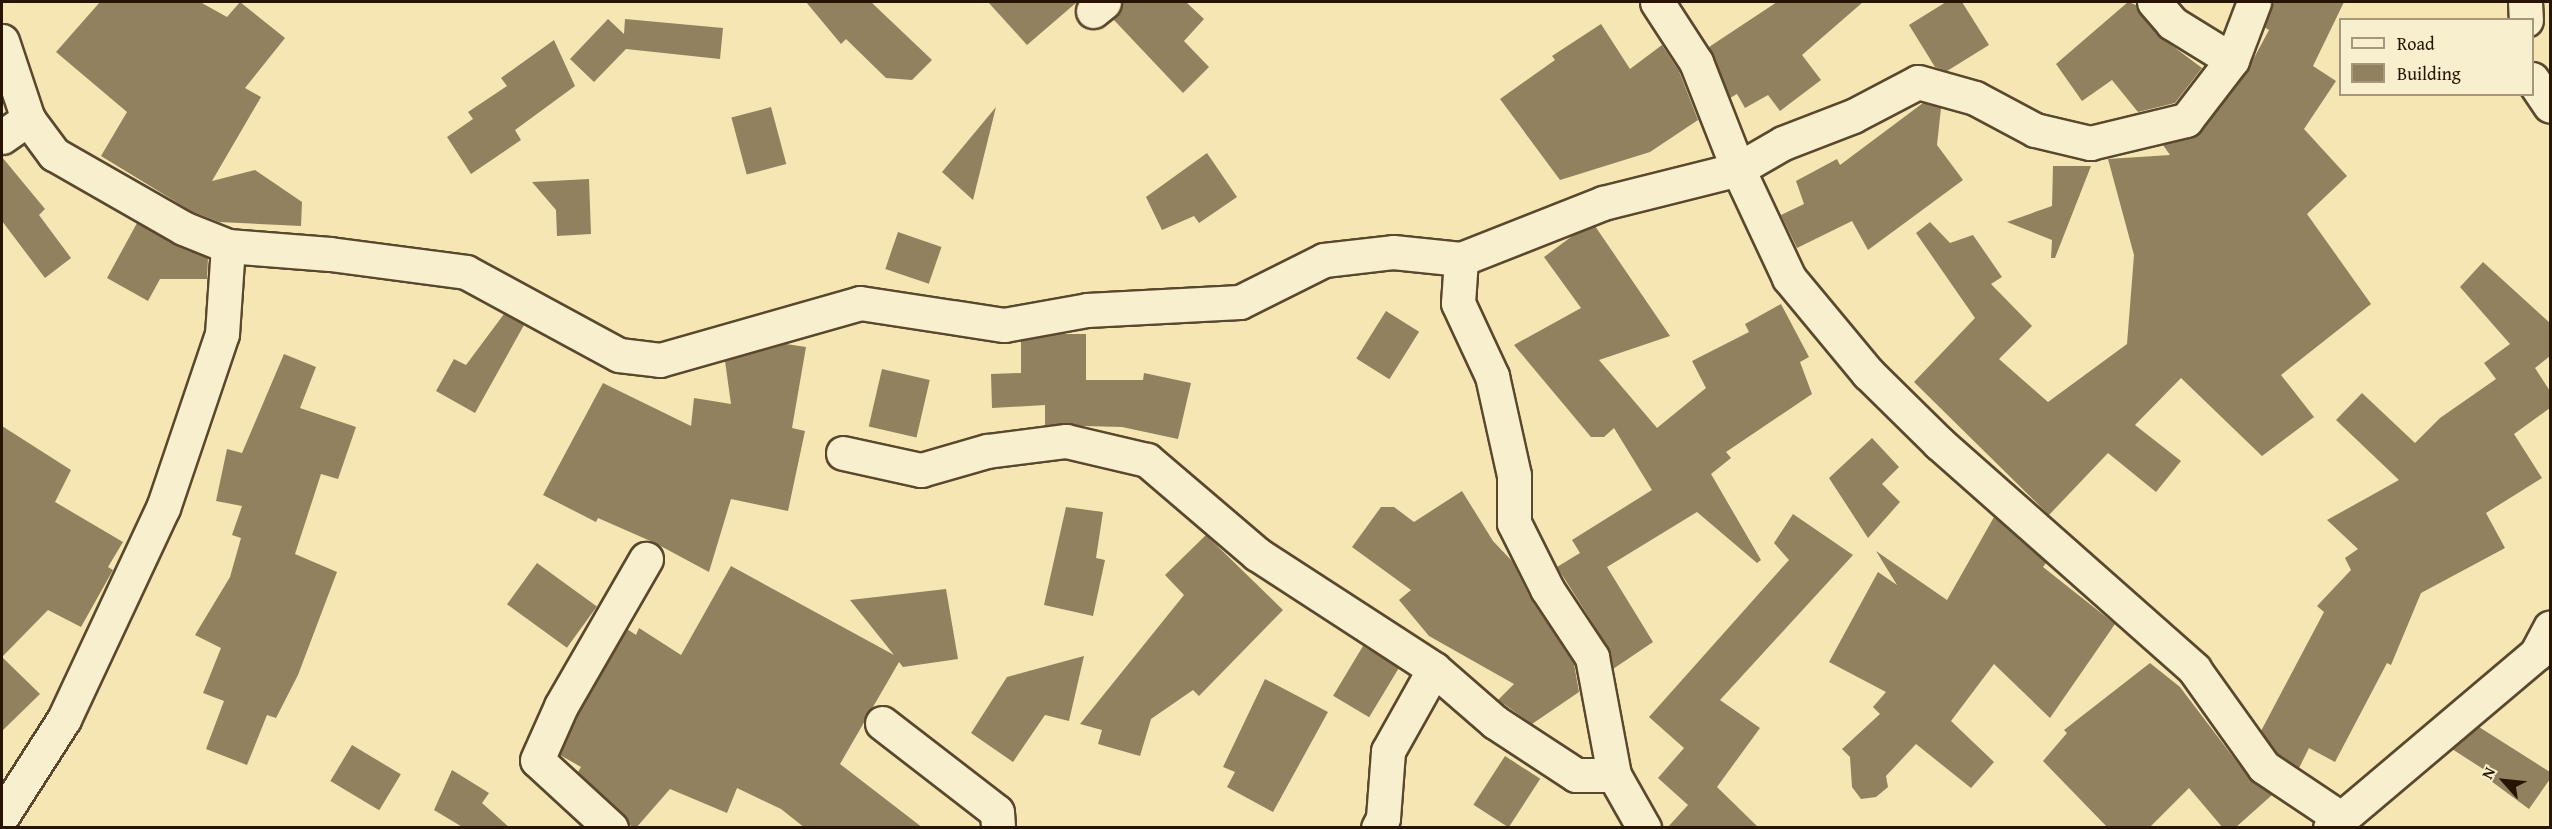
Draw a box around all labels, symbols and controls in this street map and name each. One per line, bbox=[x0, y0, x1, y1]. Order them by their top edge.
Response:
legend bbox=[2339, 18, 2534, 96]
text: Road bbox=[2397, 30, 2435, 57]
text: Building bbox=[2397, 60, 2461, 87]
north arrow bbox=[2474, 751, 2534, 811]
text: N bbox=[2475, 763, 2501, 783]

